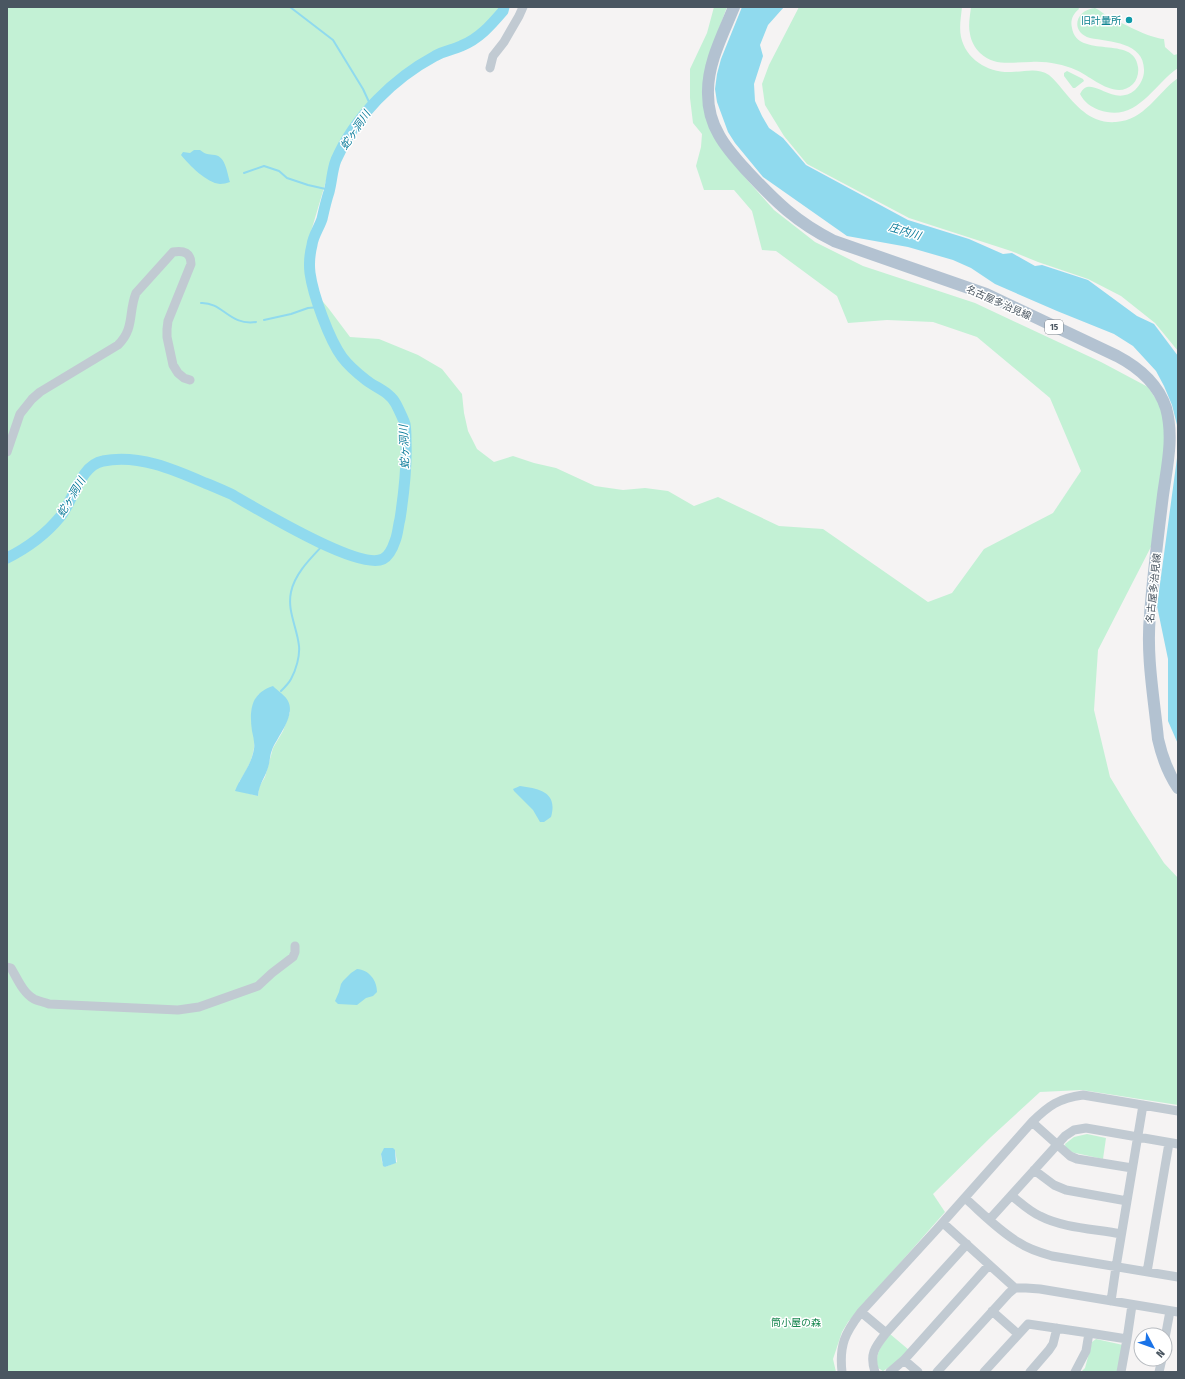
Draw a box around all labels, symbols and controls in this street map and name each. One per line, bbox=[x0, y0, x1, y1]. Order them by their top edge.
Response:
place label: 旧計量所 bbox=[1081, 15, 1121, 27]
marker: 旧計量所 bbox=[1124, 15, 1134, 25]
water label: 蛇ヶ洞川 bbox=[338, 108, 374, 152]
water label: 庄内川 bbox=[887, 220, 923, 243]
street label: 名古屋多治見線 bbox=[964, 283, 1033, 323]
road number: 15 bbox=[1045, 320, 1063, 334]
water label: 蛇ヶ洞川 bbox=[397, 424, 412, 469]
water label: 蛇ヶ洞川 bbox=[55, 474, 89, 519]
street label: 名古屋多治見線 bbox=[1144, 553, 1164, 624]
park label: 筒小屋の森 bbox=[771, 1317, 821, 1329]
north arrow bbox=[1133, 1327, 1173, 1367]
text: N bbox=[1153, 1346, 1167, 1360]

